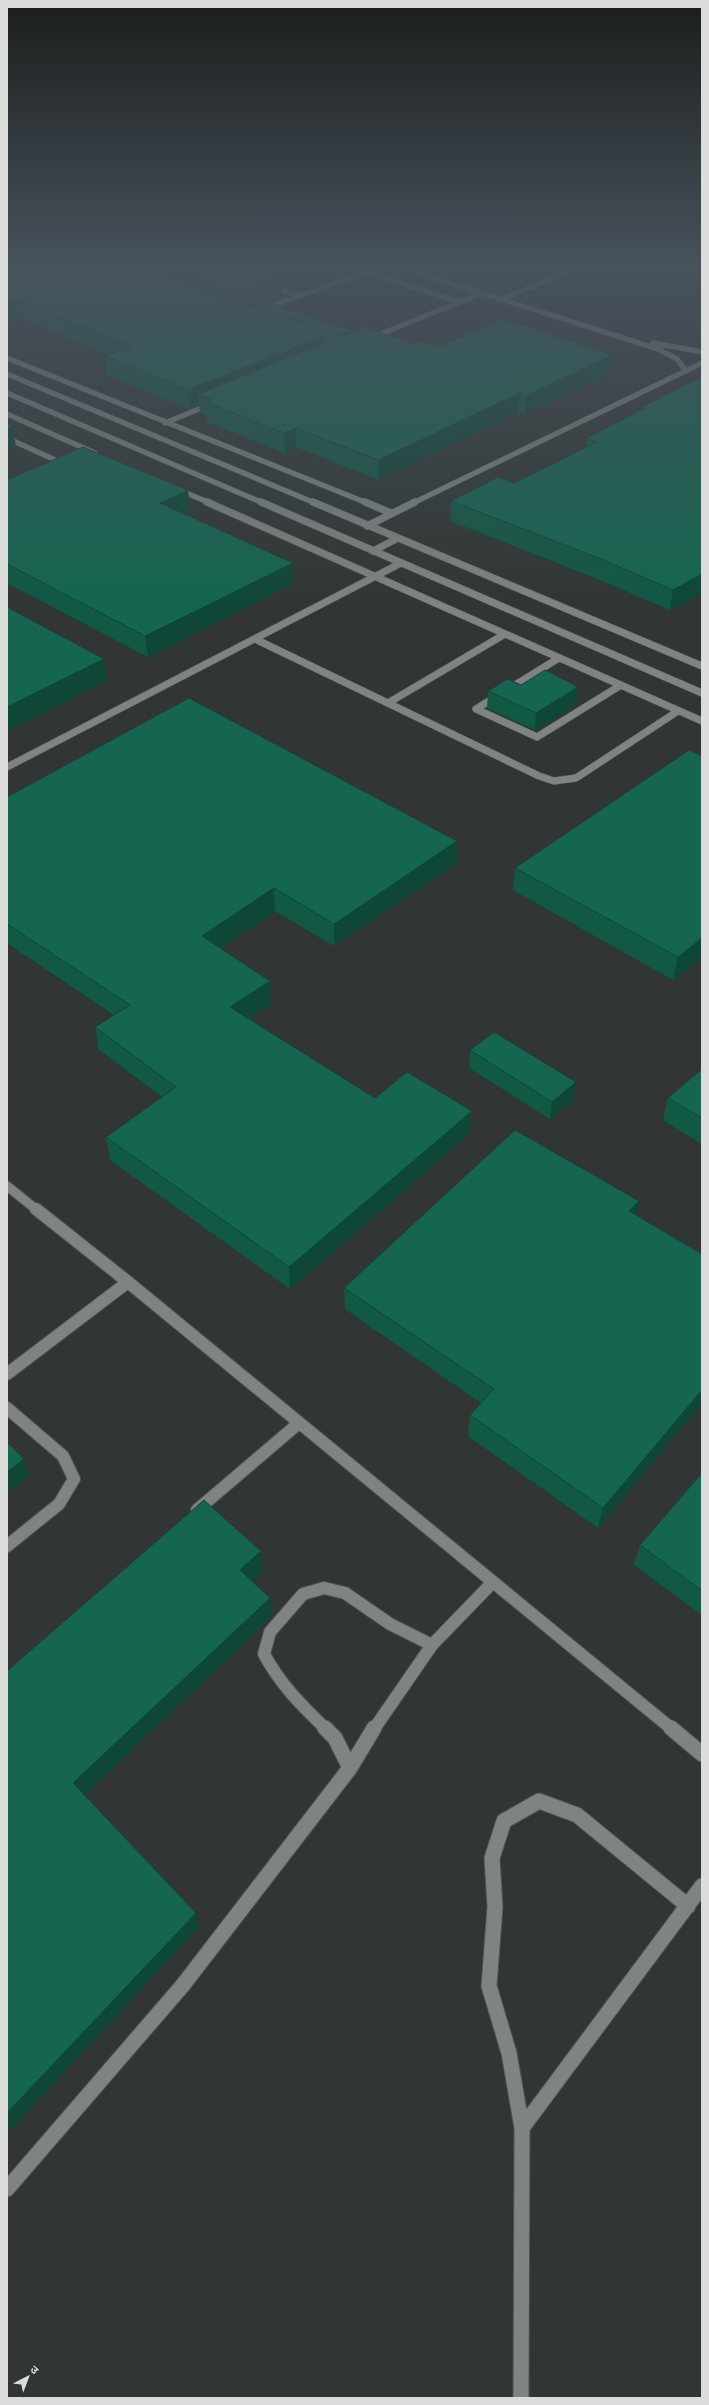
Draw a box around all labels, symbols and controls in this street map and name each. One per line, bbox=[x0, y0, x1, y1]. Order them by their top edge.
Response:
north arrow bbox=[8, 2357, 48, 2397]
text: उ bbox=[28, 2363, 42, 2377]

